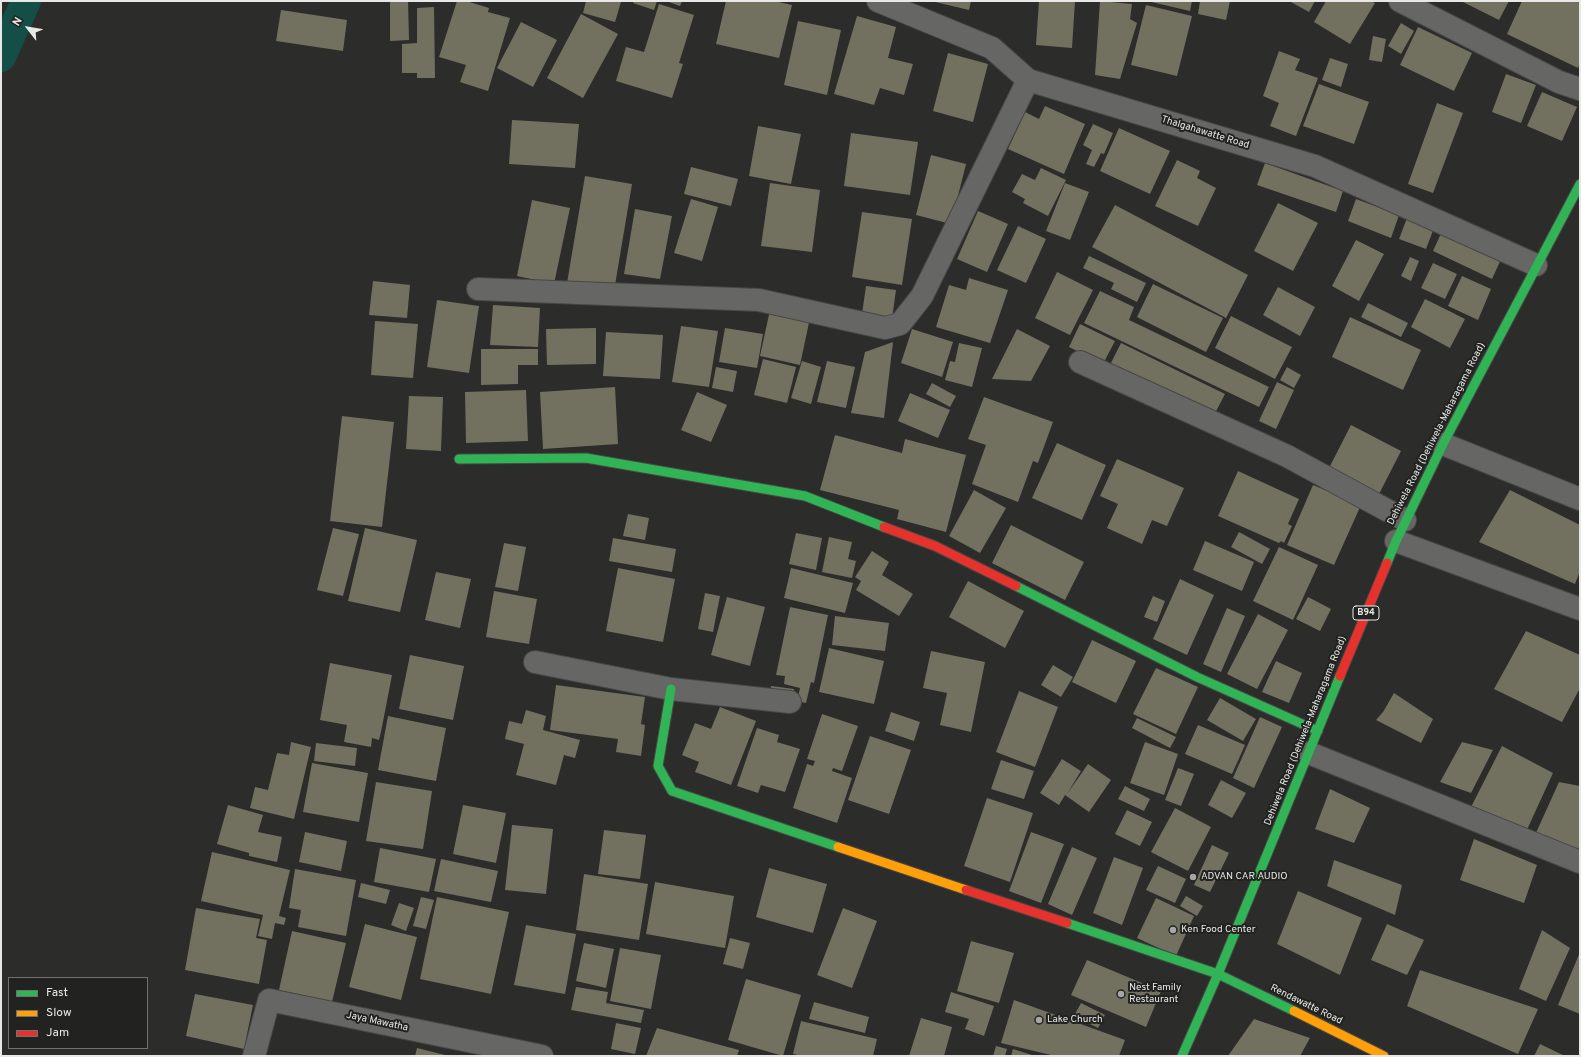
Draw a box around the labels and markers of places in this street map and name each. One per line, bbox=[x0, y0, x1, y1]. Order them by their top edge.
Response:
place label: ADVAN CAR AUDIO bbox=[1201, 871, 1288, 883]
marker: ADVAN CAR AUDIO bbox=[1188, 872, 1198, 882]
place label: Ken Food Center bbox=[1181, 924, 1256, 936]
marker: Ken Food Center bbox=[1168, 925, 1178, 935]
place label: Nest Family Restaurant bbox=[1129, 982, 1181, 1006]
marker: Nest Family Restaurant bbox=[1116, 989, 1126, 999]
place label: Lake Church bbox=[1047, 1014, 1103, 1026]
marker: Lake Church bbox=[1034, 1015, 1044, 1025]

